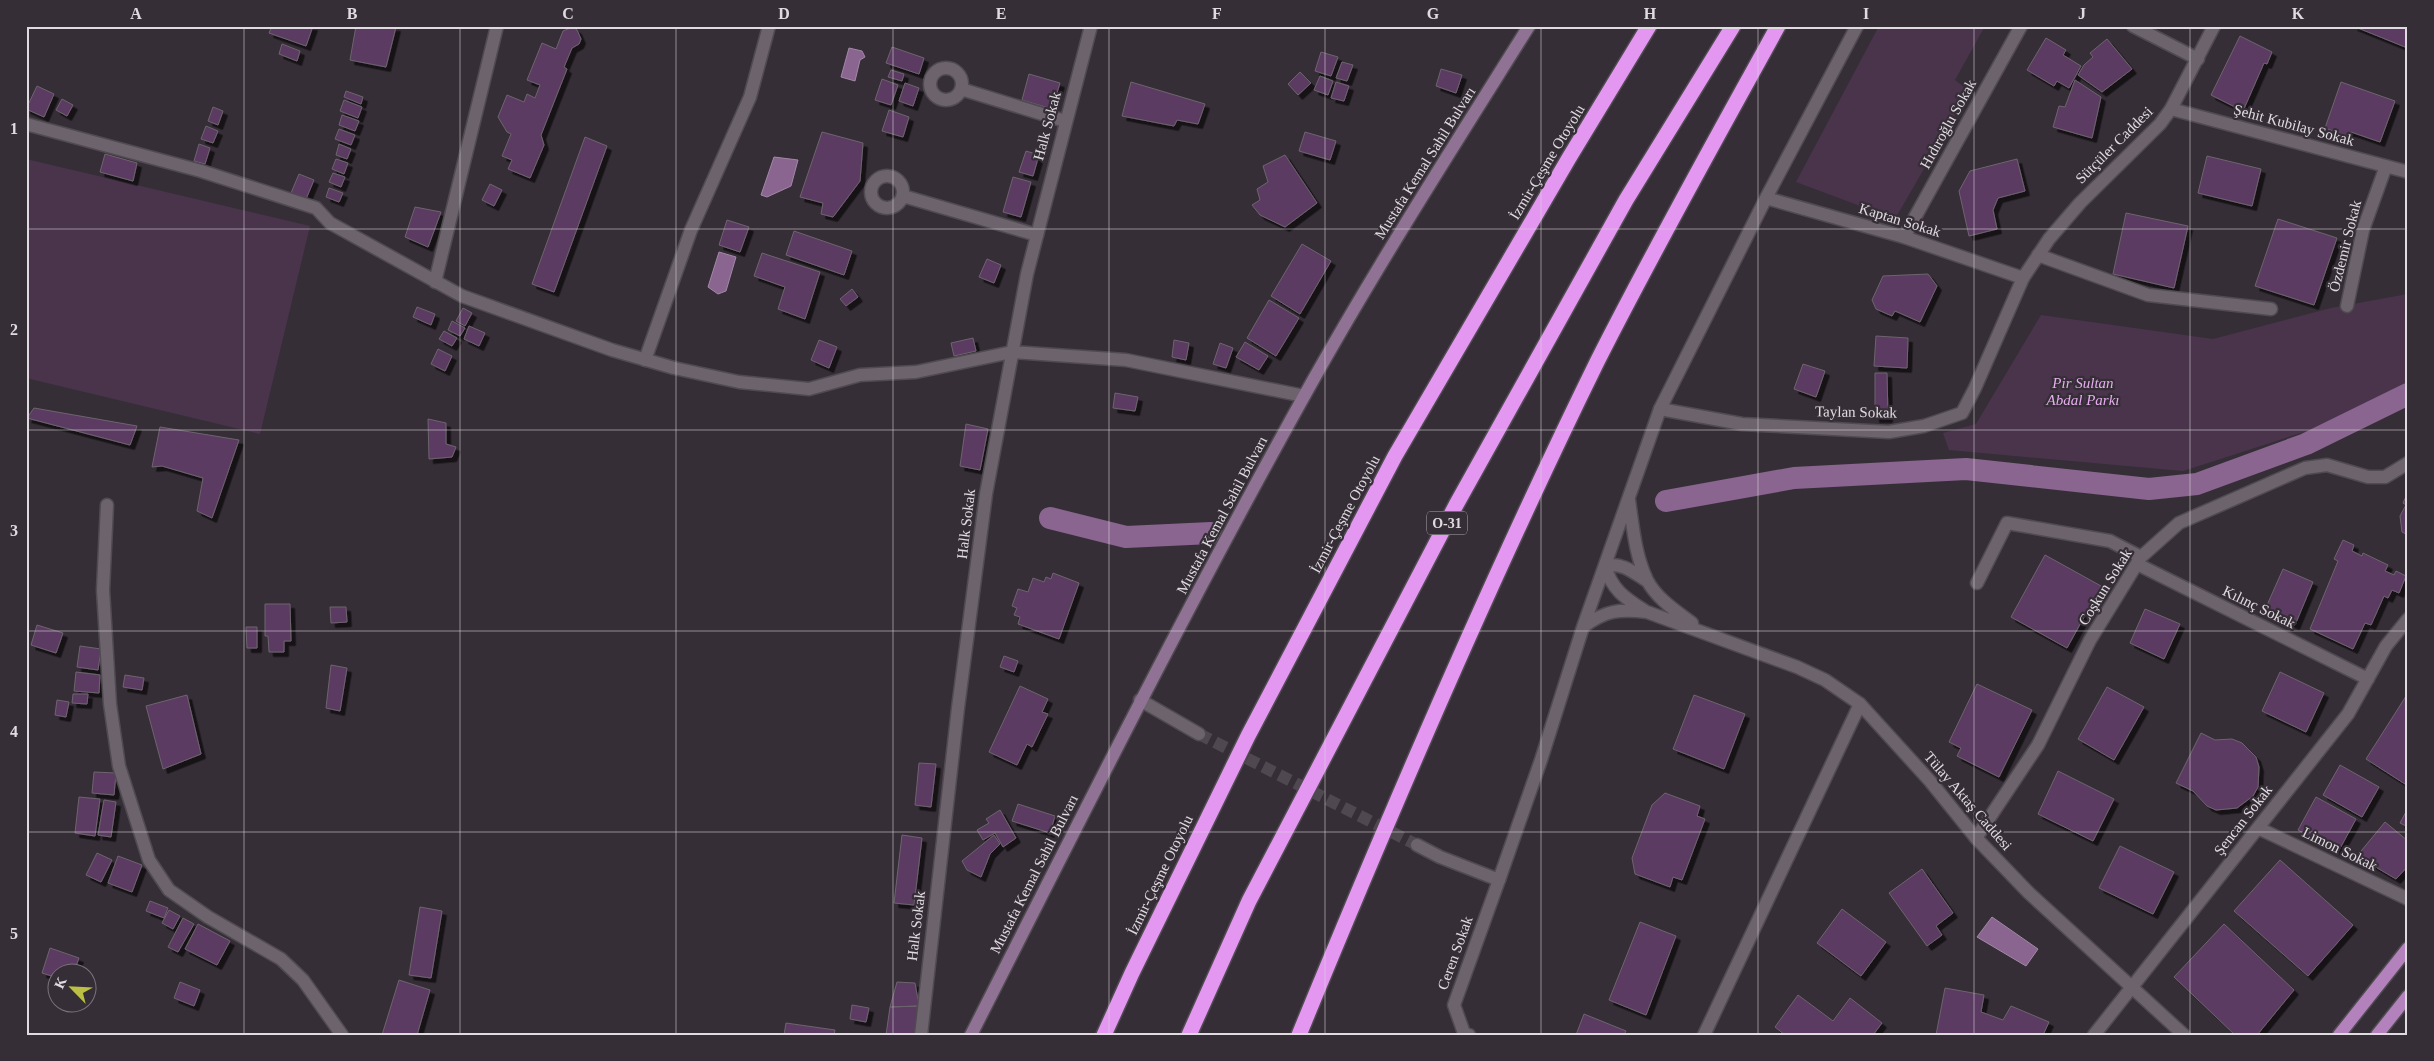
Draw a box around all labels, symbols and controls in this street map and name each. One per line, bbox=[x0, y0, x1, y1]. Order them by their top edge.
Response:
text: A bbox=[130, 5, 142, 22]
text: B bbox=[347, 5, 358, 22]
text: C bbox=[562, 5, 574, 22]
text: D bbox=[778, 5, 790, 22]
text: E bbox=[996, 5, 1006, 22]
text: F bbox=[1212, 5, 1222, 22]
text: G bbox=[1427, 5, 1440, 22]
text: H bbox=[1644, 5, 1657, 22]
text: I bbox=[1863, 5, 1869, 22]
text: J bbox=[2078, 5, 2086, 22]
text: K bbox=[2292, 5, 2305, 22]
street label: Hıdıroğlu Sokak bbox=[1917, 76, 1979, 171]
street label: Mustafa Kemal Sahil Bulvarı bbox=[1372, 84, 1478, 242]
street label: Halk Sokak bbox=[1030, 89, 1064, 162]
street label: İzmir-Çeşme Otoyolu bbox=[1506, 101, 1588, 222]
street label: Şehit Kubilay Sokak bbox=[2232, 101, 2357, 149]
street label: Sütçüler Caddesi bbox=[2072, 103, 2156, 187]
text: 1 bbox=[10, 120, 18, 137]
street label: Özdemir Sokak bbox=[2326, 198, 2364, 293]
street label: Kaptan Sokak bbox=[1857, 200, 1943, 240]
text: 2 bbox=[10, 321, 18, 338]
park label: Pir Sultan Abdal Parkı bbox=[2046, 375, 2119, 408]
street label: Taylan Sokak bbox=[1815, 403, 1898, 421]
street label: Mustafa Kemal Sahil Bulvarı bbox=[1174, 433, 1270, 597]
street label: İzmir-Çeşme Otoyolu bbox=[1307, 452, 1383, 576]
street label: Halk Sokak bbox=[954, 488, 978, 560]
road number: O-31 bbox=[1427, 512, 1467, 534]
text: 3 bbox=[10, 522, 18, 539]
street label: Coşkun Sokak bbox=[2075, 545, 2135, 628]
street label: Kılınç Sokak bbox=[2220, 583, 2298, 632]
text: 4 bbox=[10, 723, 18, 740]
street label: Tülay Aktaş Caddesi bbox=[1921, 749, 2015, 853]
street label: Şencan Sokak bbox=[2211, 781, 2276, 858]
street label: Mustafa Kemal Sahil Bulvarı bbox=[987, 792, 1081, 956]
street label: İzmir-Çeşme Otoyolu bbox=[1124, 812, 1196, 937]
street label: Limon Sokak bbox=[2300, 824, 2380, 874]
street label: Halk Sokak bbox=[904, 890, 928, 962]
street label: Ceren Sokak bbox=[1434, 914, 1476, 992]
text: 5 bbox=[10, 925, 18, 942]
north arrow bbox=[48, 964, 98, 1014]
text: K bbox=[52, 975, 70, 991]

